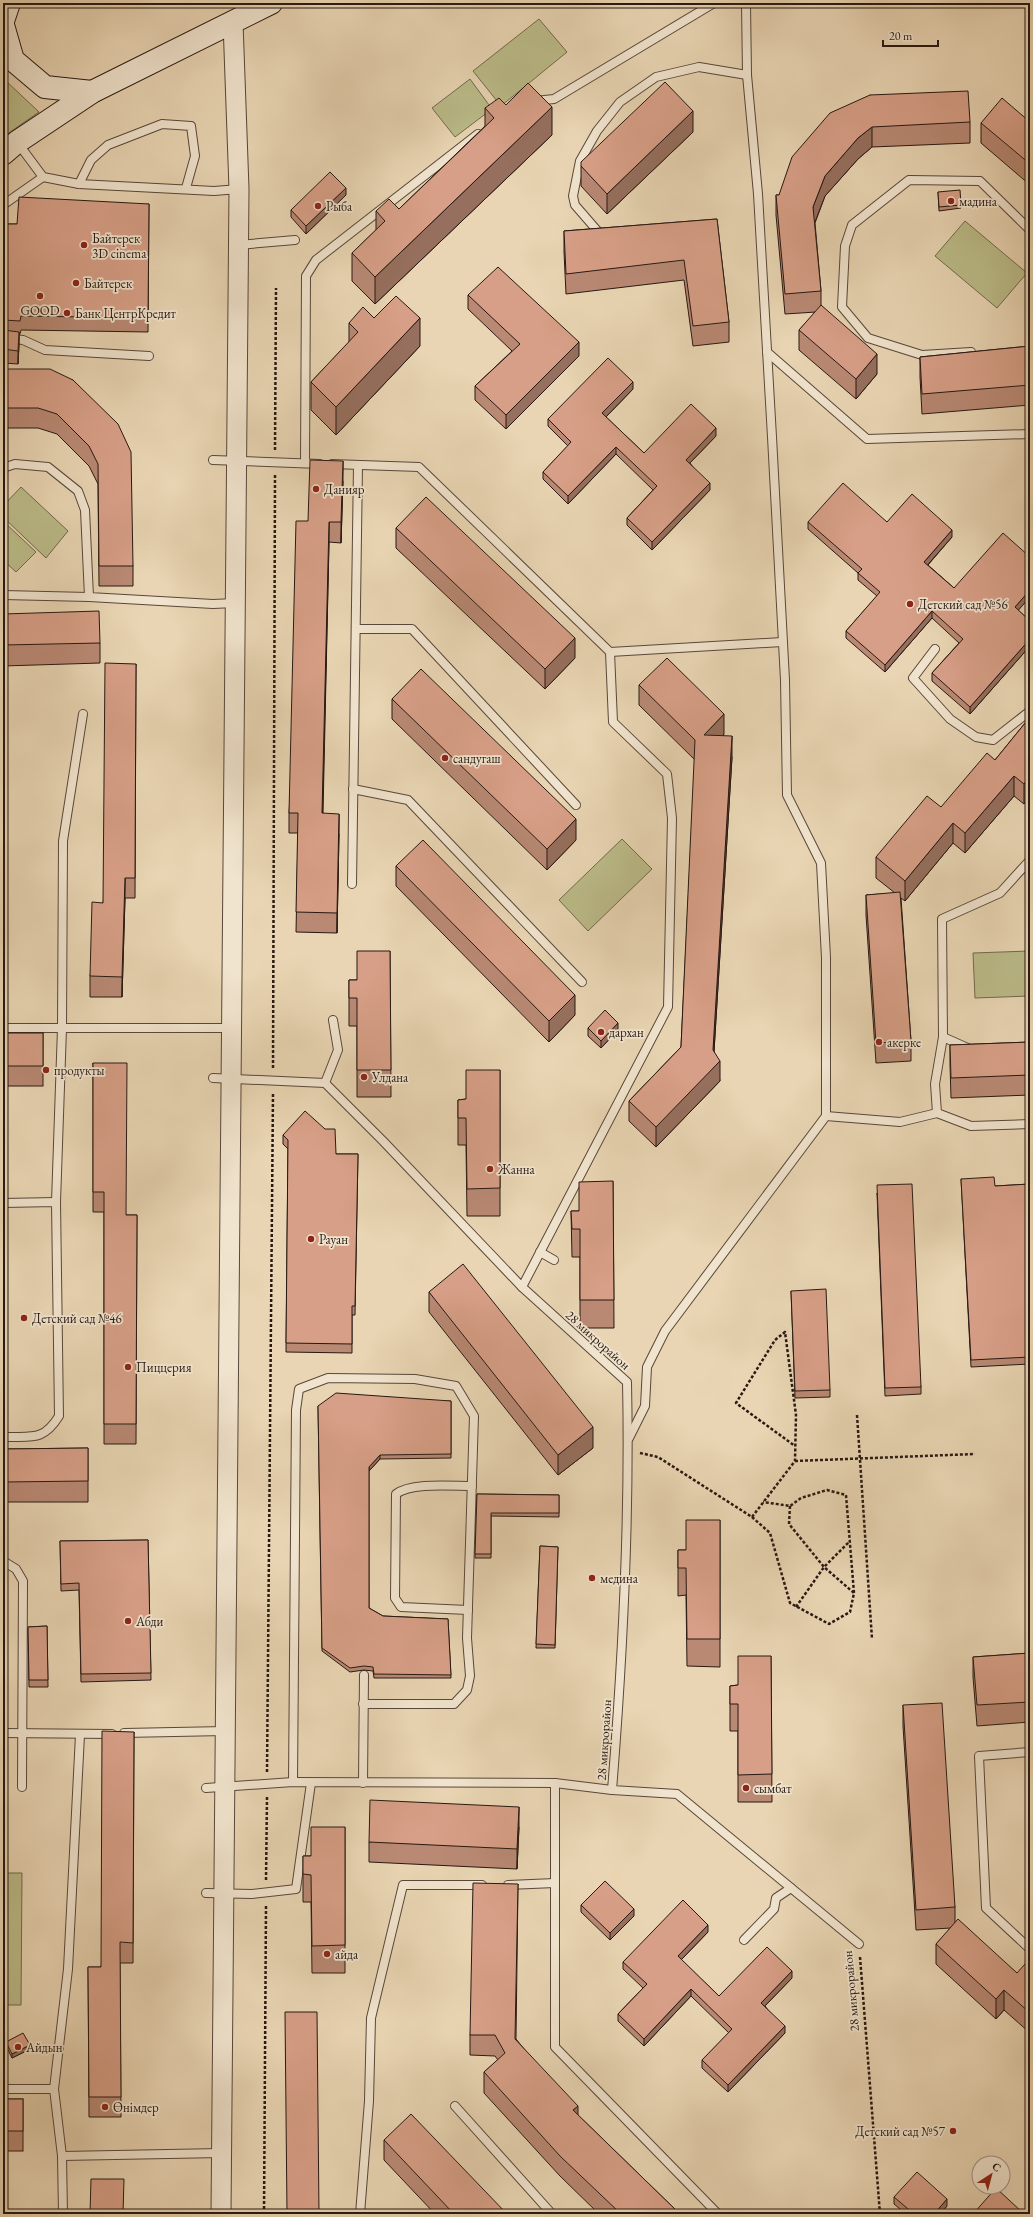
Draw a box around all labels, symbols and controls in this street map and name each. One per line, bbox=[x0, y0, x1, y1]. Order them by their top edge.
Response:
scale bar bbox=[883, 22, 938, 48]
text: 20 m bbox=[889, 28, 913, 44]
place label: мадина bbox=[959, 193, 998, 210]
marker: мадина bbox=[946, 196, 956, 206]
place label: Рыба bbox=[326, 198, 353, 215]
marker: Рыба bbox=[313, 201, 323, 211]
place label: Байтерек 3D cinema bbox=[92, 230, 147, 262]
marker: Байтерек 3D cinema bbox=[79, 240, 89, 250]
place label: Байтерек bbox=[84, 275, 133, 292]
marker: Байтерек bbox=[71, 278, 81, 288]
marker: GOOD bbox=[35, 291, 45, 301]
place label: GOOD bbox=[20, 302, 60, 319]
place label: Банк ЦентрКредит bbox=[75, 305, 177, 322]
marker: Банк ЦентрКредит bbox=[62, 308, 72, 318]
place label: Данияр bbox=[324, 481, 365, 498]
marker: Данияр bbox=[311, 484, 321, 494]
place label: Детский сад №56 bbox=[918, 596, 1008, 613]
marker: Детский сад №56 bbox=[905, 599, 915, 609]
place label: сандугаш bbox=[453, 750, 500, 767]
marker: сандугаш bbox=[440, 753, 450, 763]
place label: дархан bbox=[609, 1024, 644, 1041]
marker: дархан bbox=[596, 1027, 606, 1037]
place label: акерке bbox=[887, 1034, 921, 1051]
marker: акерке bbox=[874, 1037, 884, 1047]
place label: продукты bbox=[54, 1062, 105, 1079]
marker: продукты bbox=[41, 1065, 51, 1075]
place label: Улдана bbox=[371, 1069, 409, 1086]
marker: Улдана bbox=[359, 1072, 369, 1082]
place label: Жанна bbox=[497, 1161, 535, 1178]
marker: Жанна bbox=[485, 1164, 495, 1174]
place label: Рауан bbox=[319, 1231, 348, 1248]
marker: Рауан bbox=[306, 1234, 316, 1244]
street label: 28 микрорайон bbox=[562, 1307, 634, 1374]
place label: Детский сад №46 bbox=[32, 1310, 122, 1327]
marker: Детский сад №46 bbox=[19, 1313, 29, 1323]
place label: Пиццерия bbox=[136, 1359, 192, 1376]
marker: Пиццерия bbox=[123, 1362, 133, 1372]
place label: медина bbox=[600, 1570, 639, 1587]
marker: медина bbox=[587, 1573, 597, 1583]
place label: Абди bbox=[135, 1613, 163, 1630]
marker: Абди bbox=[123, 1616, 133, 1626]
street label: 28 микрорайон bbox=[593, 1699, 615, 1781]
place label: сымбат bbox=[754, 1780, 792, 1797]
marker: сымбат bbox=[741, 1783, 751, 1793]
place label: айда bbox=[335, 1946, 359, 1963]
marker: айда bbox=[322, 1949, 332, 1959]
street label: 28 микрорайон bbox=[839, 1950, 863, 2032]
place label: Айдын bbox=[25, 2039, 63, 2056]
marker: Айдын bbox=[13, 2042, 23, 2052]
place label: Өнімдер bbox=[113, 2099, 159, 2116]
marker: Өнімдер bbox=[100, 2102, 110, 2112]
place label: Детский сад №57 bbox=[855, 2123, 946, 2140]
marker: Детский сад №57 bbox=[948, 2126, 958, 2136]
north arrow bbox=[971, 2155, 1011, 2195]
text: С bbox=[990, 2159, 1004, 2175]

